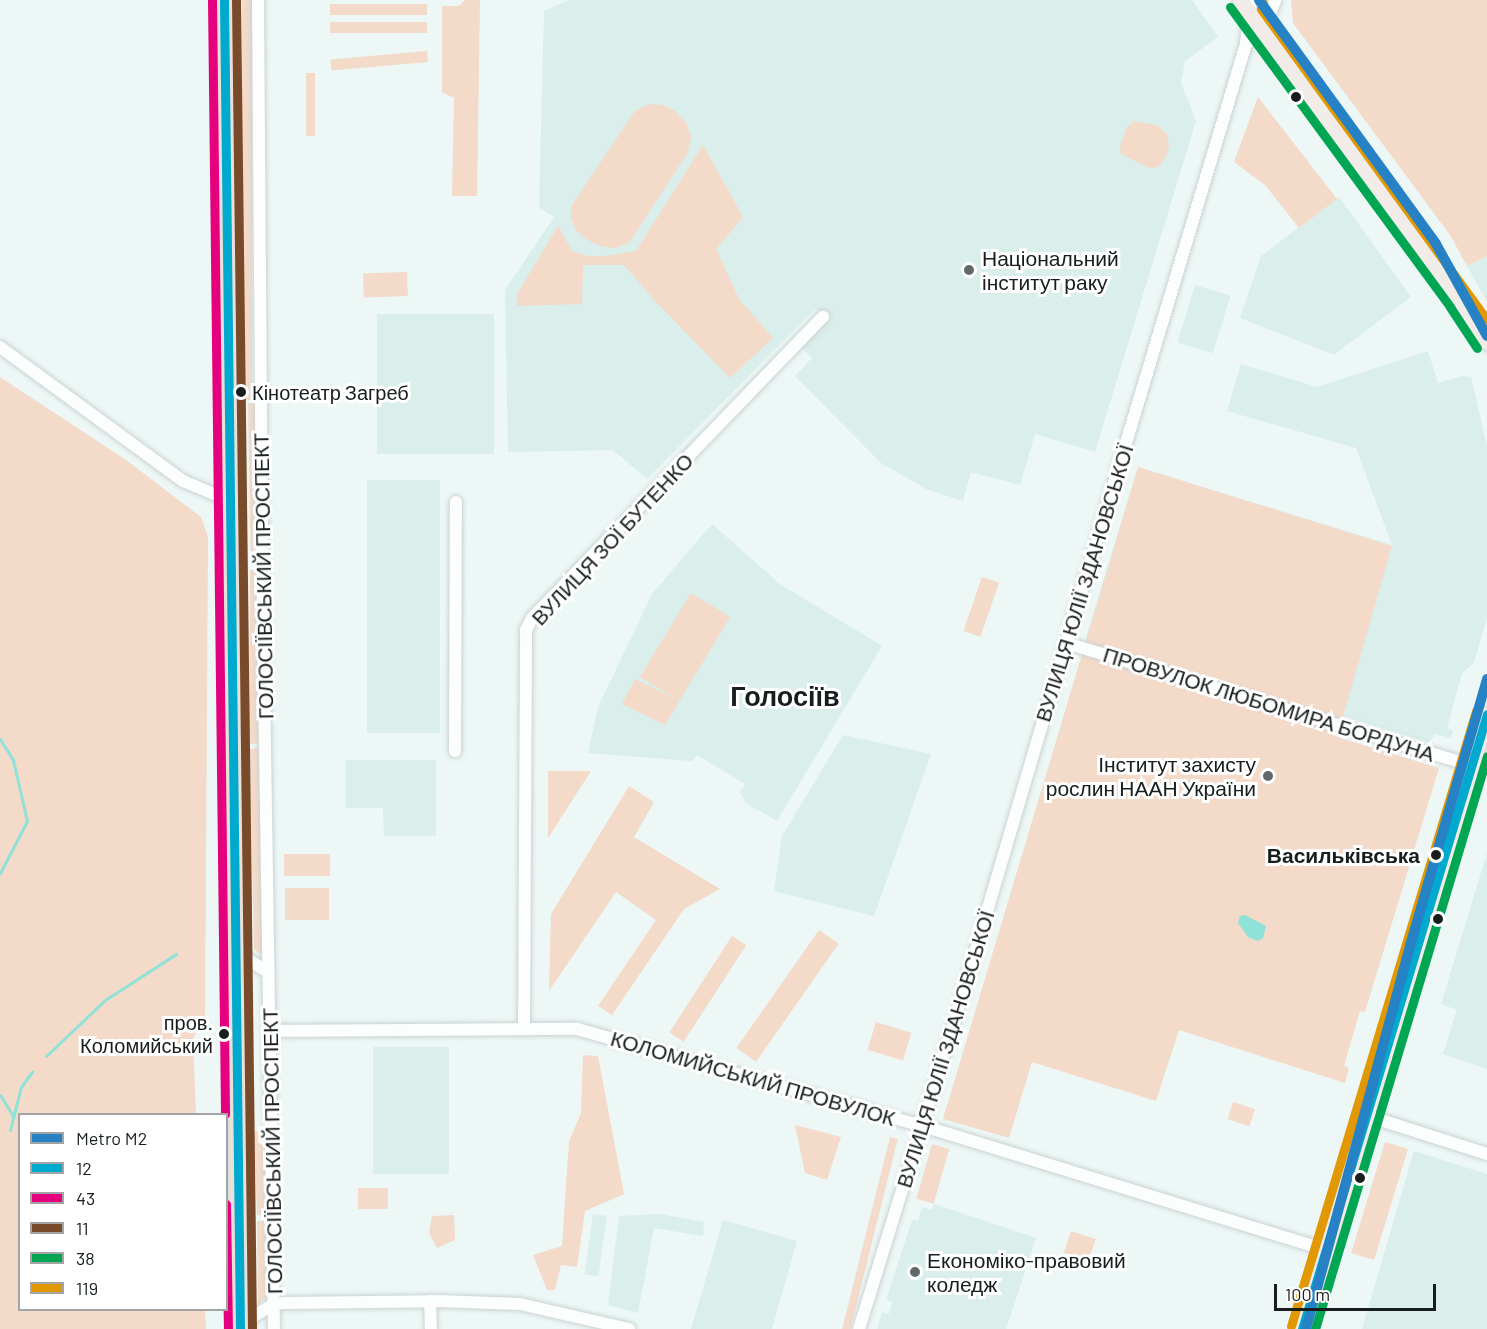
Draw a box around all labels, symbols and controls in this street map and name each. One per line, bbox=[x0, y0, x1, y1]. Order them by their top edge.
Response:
unlabelled marker bbox=[1290, 91, 1302, 103]
place label: Національний інститут раку bbox=[982, 245, 1119, 295]
marker: Національний інститут раку bbox=[960, 261, 978, 279]
place label: Кінотеатр Загреб bbox=[252, 380, 409, 404]
marker: Кінотеатр Загреб bbox=[235, 386, 247, 398]
street label: ГОЛОСІЇВСЬКИЙ ПРОСПЕКТ bbox=[248, 433, 278, 719]
street label: ВУЛИЦЯ ЮЛІЇ ЗДАНОВСЬКОЇ bbox=[1030, 441, 1138, 725]
street label: ВУЛИЦЯ ЗОЇ БУТЕНКО bbox=[526, 448, 698, 630]
street label: ПРОВУЛОК ЛЮБОМИРА БОРДУНА bbox=[1100, 641, 1438, 767]
district label: Голосіїв bbox=[730, 680, 840, 712]
place label: Інститут захисту рослин НААН України bbox=[1046, 751, 1256, 801]
marker: Інститут захисту рослин НААН України bbox=[1261, 769, 1275, 783]
place label: Васильківська bbox=[1267, 842, 1420, 868]
marker: Васильківська bbox=[1425, 844, 1447, 866]
street label: ВУЛИЦЯ ЮЛІЇ ЗДАНОВСЬКОЇ bbox=[891, 907, 999, 1191]
unlabelled marker bbox=[1432, 913, 1444, 925]
street label: ГОЛОСІЇВСЬКИЙ ПРОСПЕКТ bbox=[257, 1008, 287, 1294]
place label: пров. Коломийський bbox=[80, 1011, 213, 1058]
street label: КОЛОМИЙСЬКИЙ ПРОВУЛОК bbox=[608, 1025, 898, 1131]
marker: пров. Коломийський bbox=[218, 1028, 230, 1040]
legend bbox=[18, 1113, 228, 1311]
text: Metro M2 bbox=[76, 1127, 147, 1149]
text: 12 bbox=[76, 1157, 92, 1179]
unlabelled marker bbox=[1354, 1172, 1366, 1184]
text: 43 bbox=[76, 1187, 95, 1209]
text: 11 bbox=[76, 1217, 89, 1239]
text: 38 bbox=[76, 1247, 95, 1269]
place label: Економіко-правовий коледж bbox=[927, 1247, 1126, 1297]
marker: Економіко-правовий коледж bbox=[908, 1265, 922, 1279]
scale bar bbox=[1277, 1272, 1439, 1310]
text: 119 bbox=[76, 1277, 98, 1299]
text: 100 m bbox=[1285, 1283, 1330, 1305]

